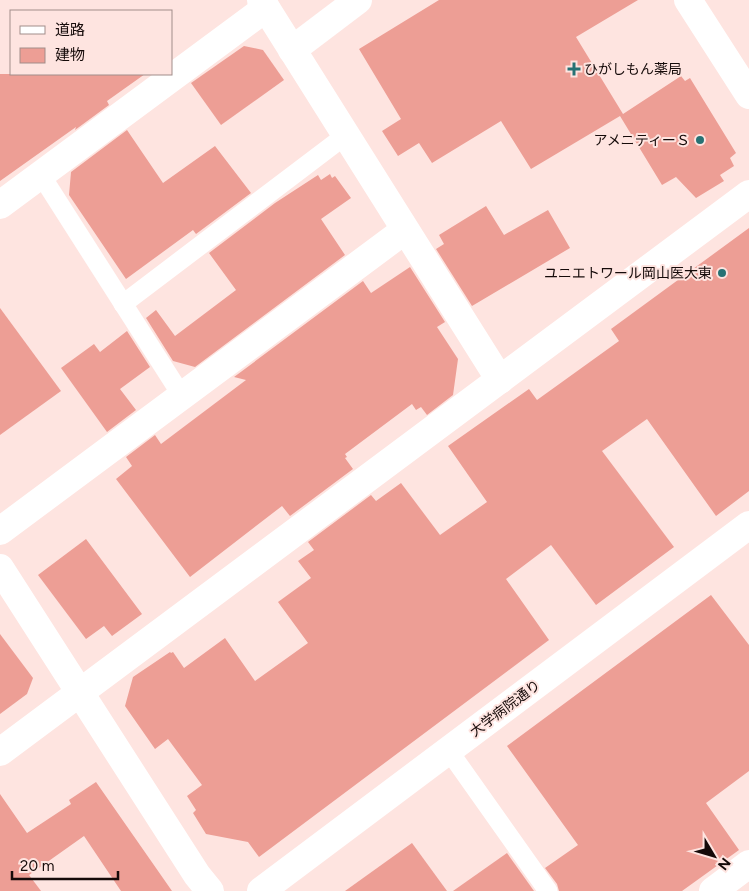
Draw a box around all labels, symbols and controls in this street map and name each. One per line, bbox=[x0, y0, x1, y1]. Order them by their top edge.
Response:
legend bbox=[10, 10, 172, 75]
text: 道路 bbox=[55, 21, 85, 39]
text: 建物 bbox=[55, 46, 85, 64]
place label: ひがしもん薬局 bbox=[584, 61, 682, 78]
marker: ひがしもん薬局 bbox=[568, 63, 580, 75]
place label: アメニティーＳ bbox=[594, 132, 690, 149]
marker: アメニティーＳ bbox=[694, 134, 706, 146]
place label: ユニエトワール岡山医大東 bbox=[544, 265, 712, 282]
marker: ユニエトワール岡山医大東 bbox=[716, 267, 728, 279]
street label: 大学病院通り bbox=[467, 676, 544, 740]
north arrow bbox=[689, 831, 739, 881]
scale bar bbox=[12, 848, 119, 880]
text: N bbox=[714, 854, 734, 873]
text: 20 m bbox=[20, 857, 54, 875]

